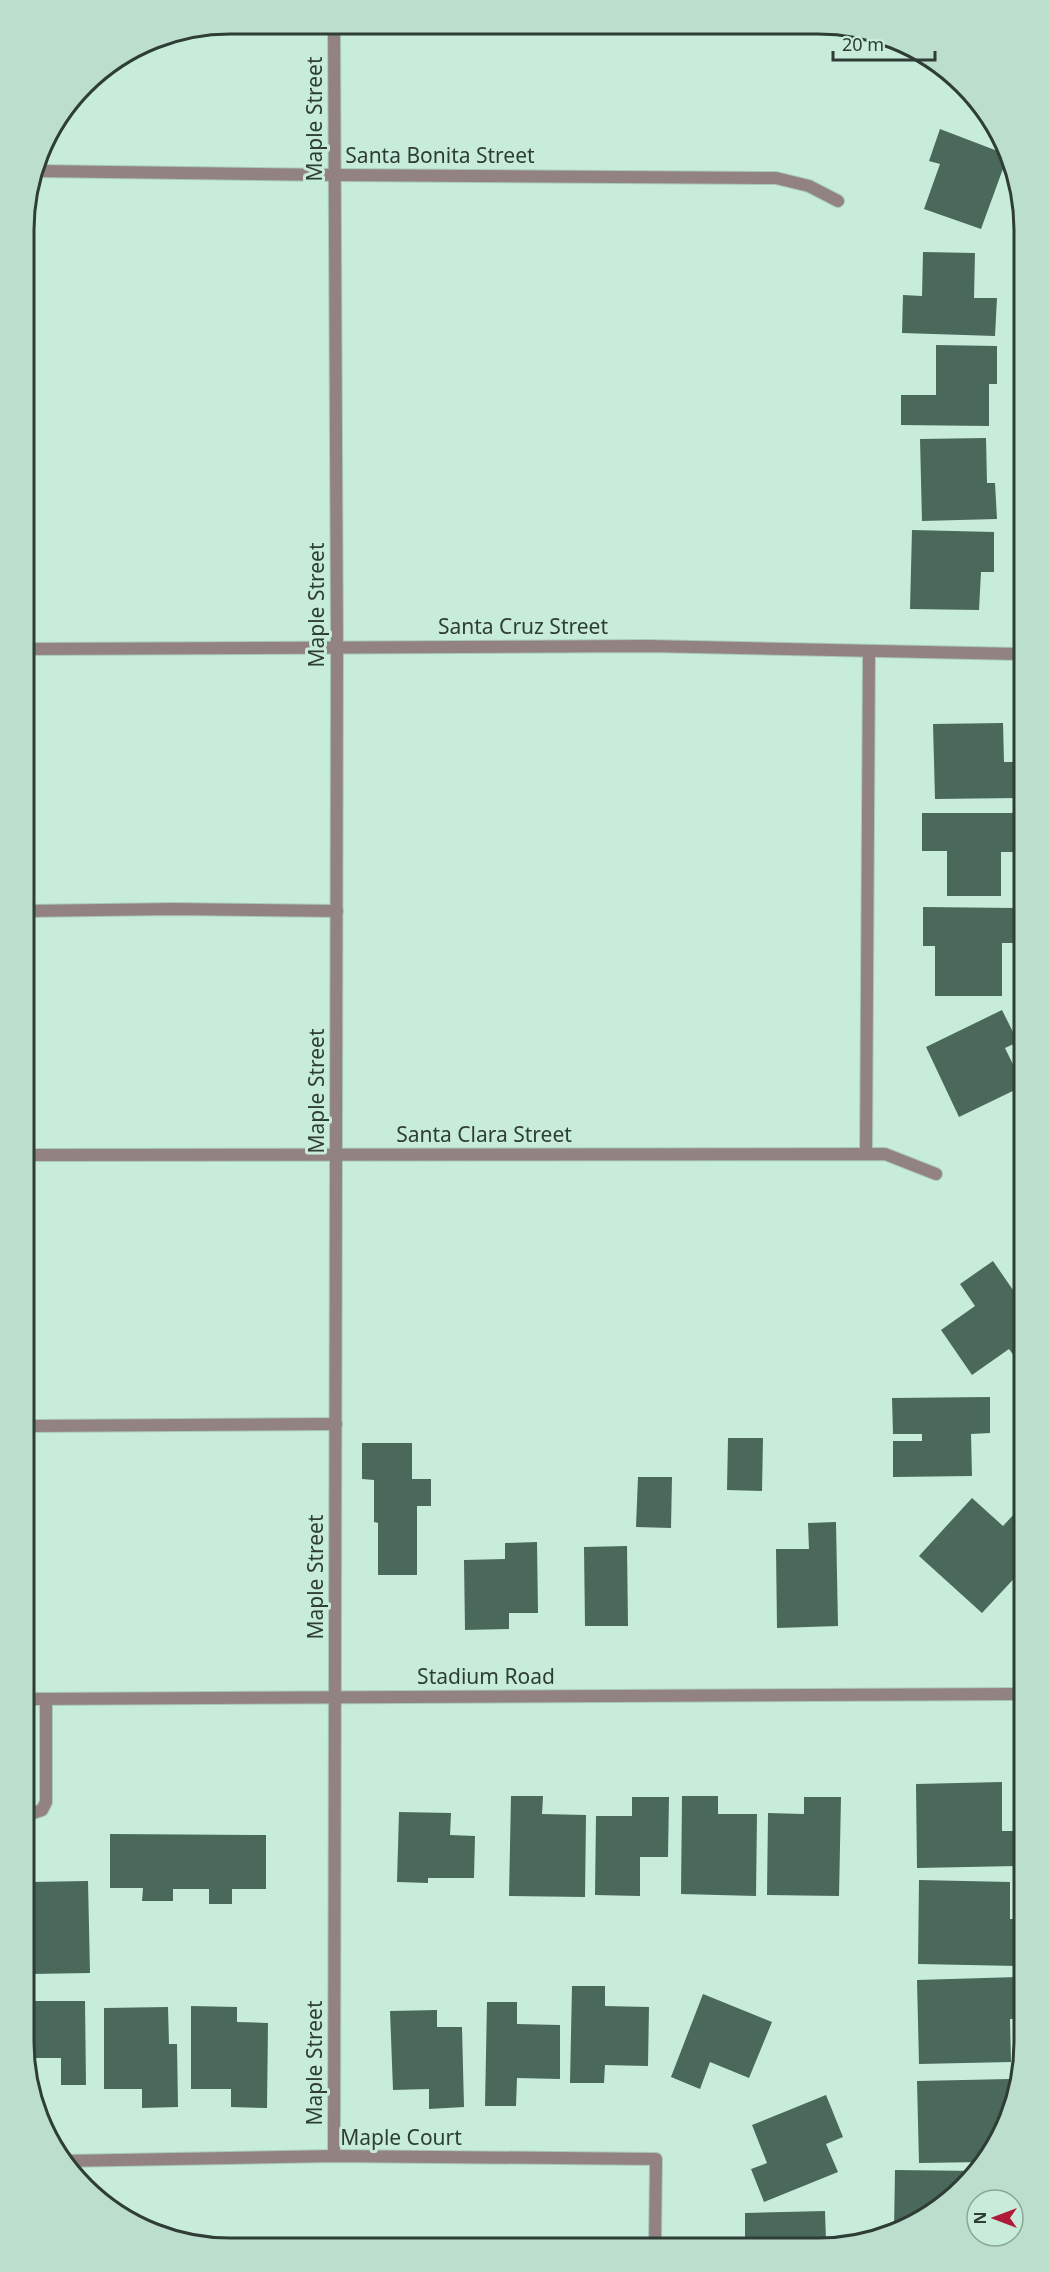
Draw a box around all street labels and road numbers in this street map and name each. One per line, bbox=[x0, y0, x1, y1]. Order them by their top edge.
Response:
street label: Maple Street bbox=[300, 56, 328, 182]
street label: Santa Bonita Street bbox=[345, 141, 535, 169]
street label: Maple Street bbox=[302, 542, 330, 668]
street label: Santa Cruz Street bbox=[438, 612, 608, 640]
street label: Maple Street bbox=[302, 1028, 330, 1154]
street label: Santa Clara Street bbox=[396, 1120, 572, 1148]
street label: Maple Street bbox=[301, 1514, 329, 1640]
street label: Stadium Road bbox=[417, 1662, 555, 1690]
street label: Maple Street bbox=[300, 2000, 328, 2126]
street label: Maple Court bbox=[340, 2123, 462, 2151]

